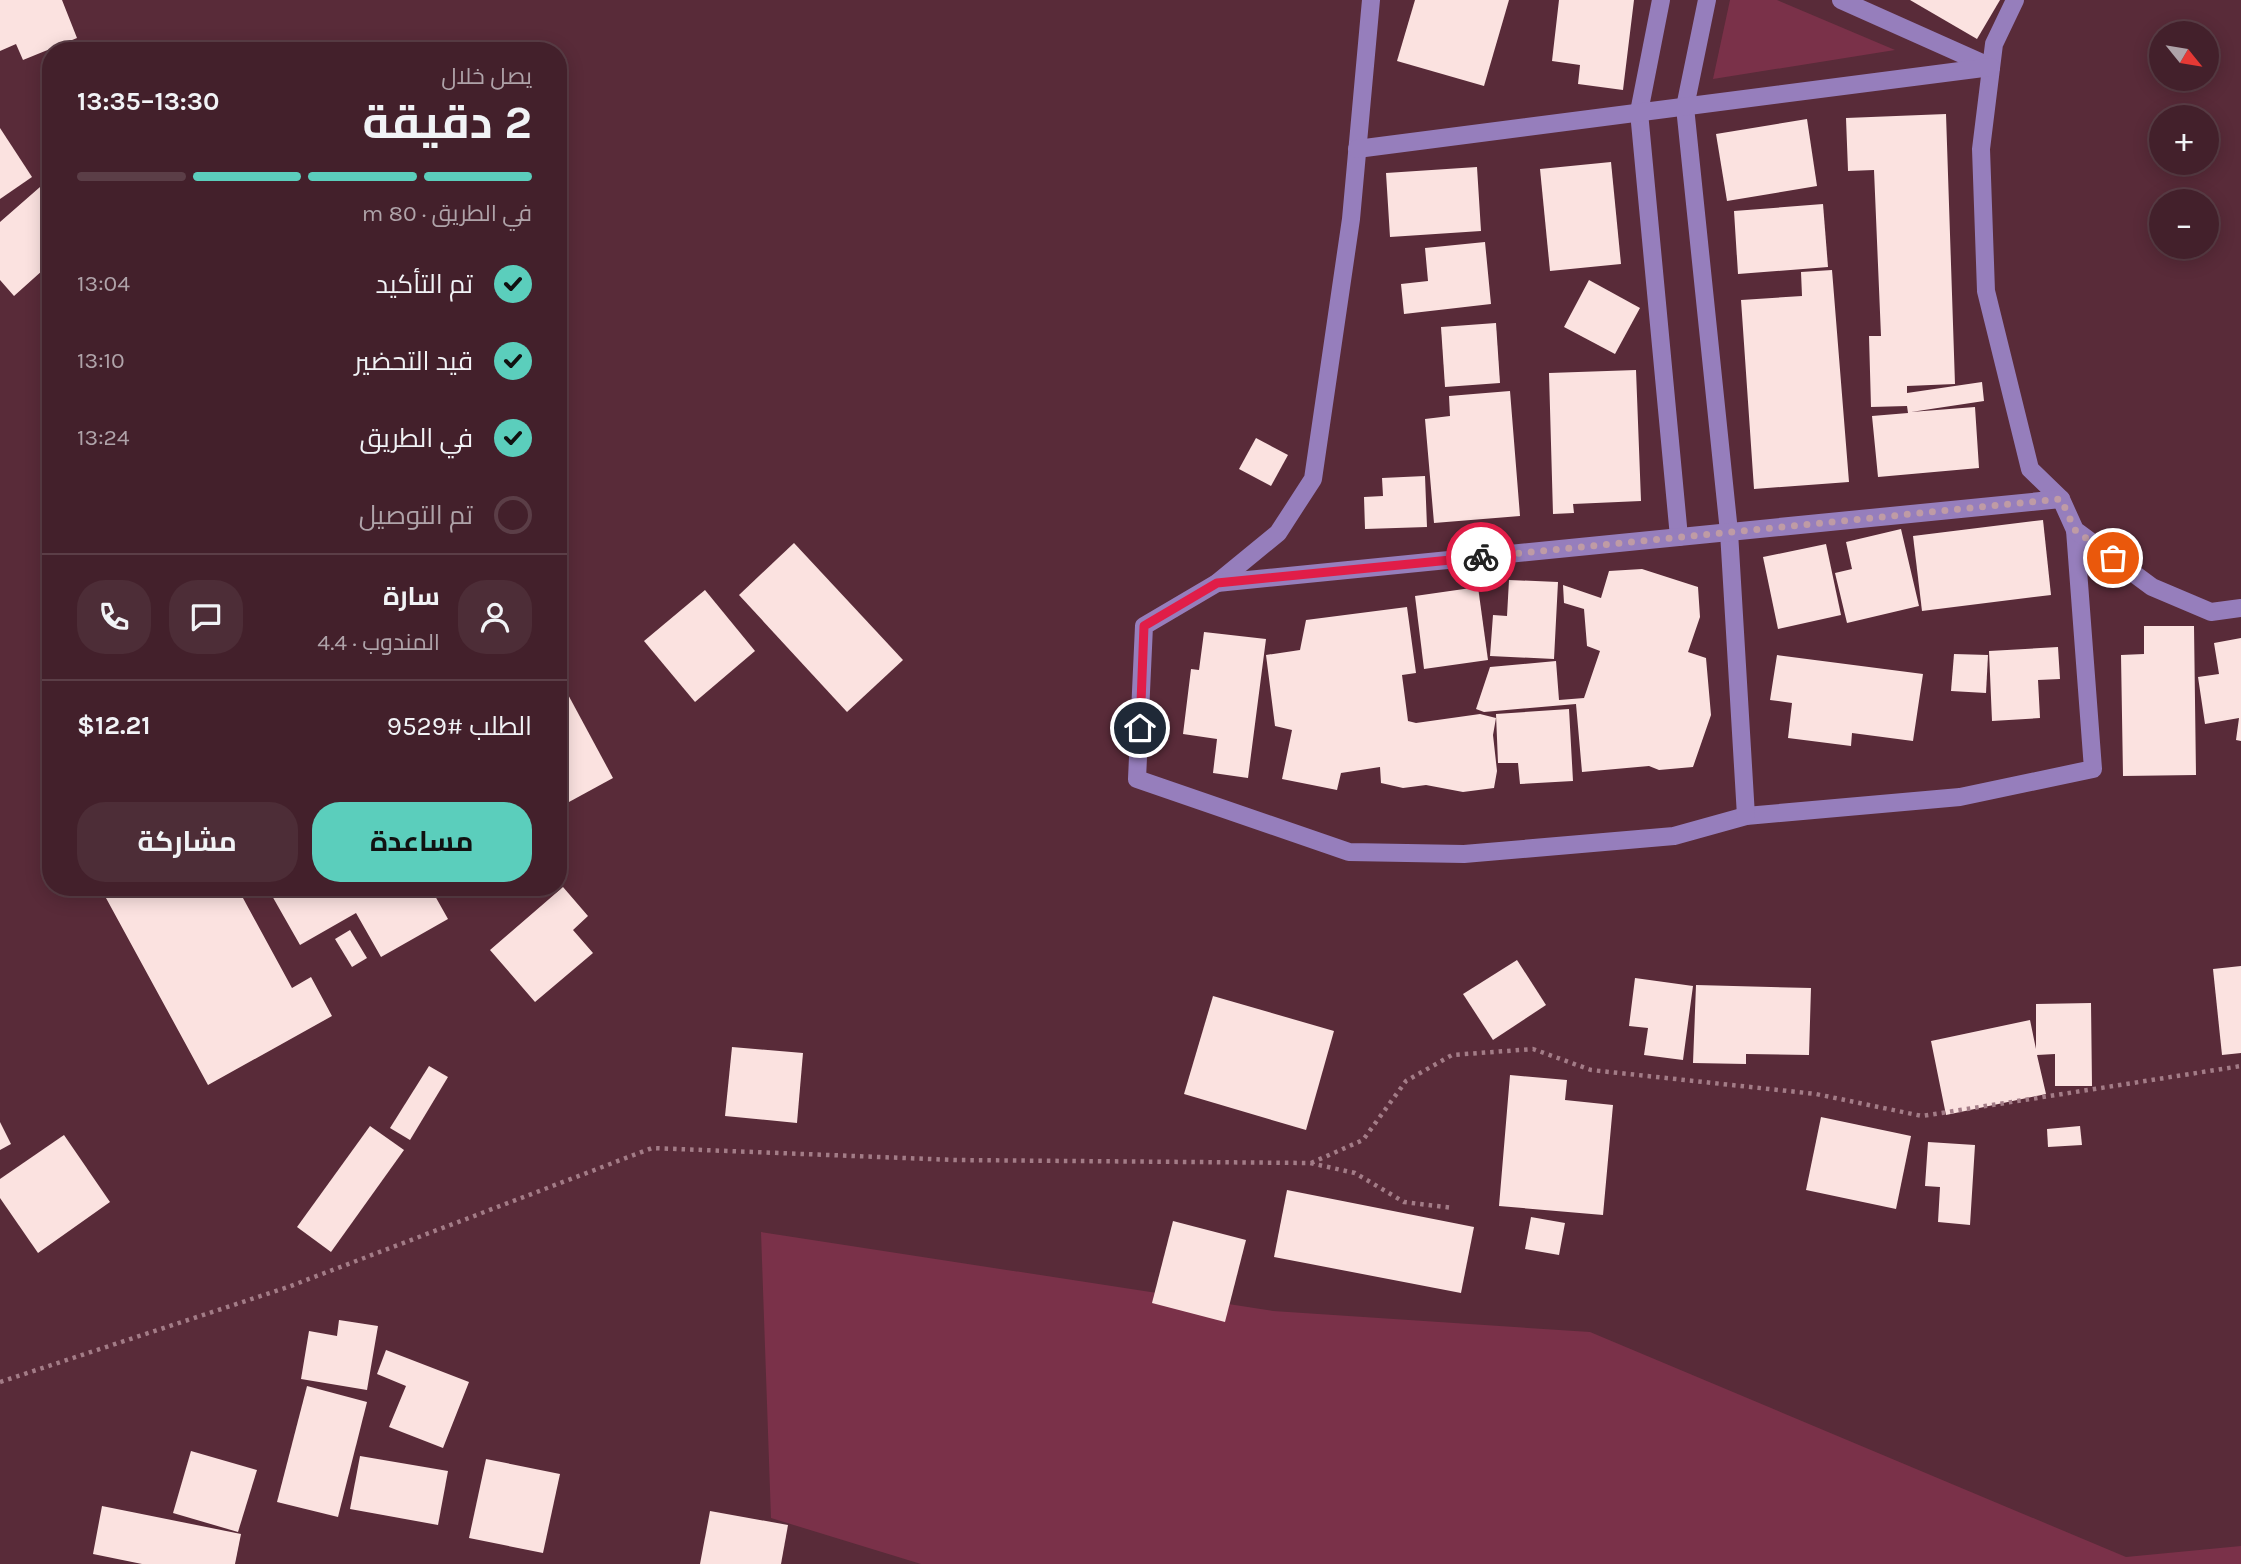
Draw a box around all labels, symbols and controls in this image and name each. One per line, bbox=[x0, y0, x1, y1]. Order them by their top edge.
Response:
north arrow bbox=[2149, 21, 2219, 91]
map controls bbox=[2149, 21, 2219, 259]
text: يصل خلال bbox=[441, 63, 532, 90]
text: 13:30–13:35 bbox=[77, 86, 220, 117]
text: 2 دقيقة bbox=[362, 96, 532, 150]
button: + bbox=[2149, 105, 2219, 175]
button: − bbox=[2149, 189, 2219, 259]
text: في الطريق · 80 m bbox=[362, 200, 532, 227]
icon: check bbox=[494, 265, 532, 303]
text: تم التأكيد bbox=[375, 269, 473, 300]
text: 13:04 bbox=[77, 270, 130, 297]
icon: check bbox=[494, 342, 532, 380]
text: قيد التحضير bbox=[354, 346, 473, 377]
text: 13:10 bbox=[77, 347, 125, 374]
icon: check bbox=[494, 419, 532, 457]
text: في الطريق bbox=[360, 423, 473, 454]
text: 13:24 bbox=[77, 424, 130, 451]
text: تم التوصيل bbox=[359, 500, 473, 531]
courier bbox=[1446, 522, 1516, 592]
pin bbox=[2083, 528, 2143, 588]
icon: bike bbox=[1462, 538, 1500, 576]
icon: bag bbox=[2094, 539, 2132, 577]
button: phone bbox=[77, 580, 151, 654]
button: chat bbox=[169, 580, 243, 654]
button: person bbox=[458, 580, 532, 654]
text: سارة bbox=[383, 581, 440, 612]
text: المندوب · 4.4 bbox=[317, 629, 440, 656]
pin bbox=[1110, 698, 1170, 758]
icon: home bbox=[1121, 709, 1159, 747]
text: $12.21 bbox=[77, 710, 151, 741]
text: الطلب #9529 bbox=[387, 711, 532, 742]
button: مشاركة bbox=[77, 802, 298, 882]
button: مساعدة bbox=[312, 802, 532, 882]

